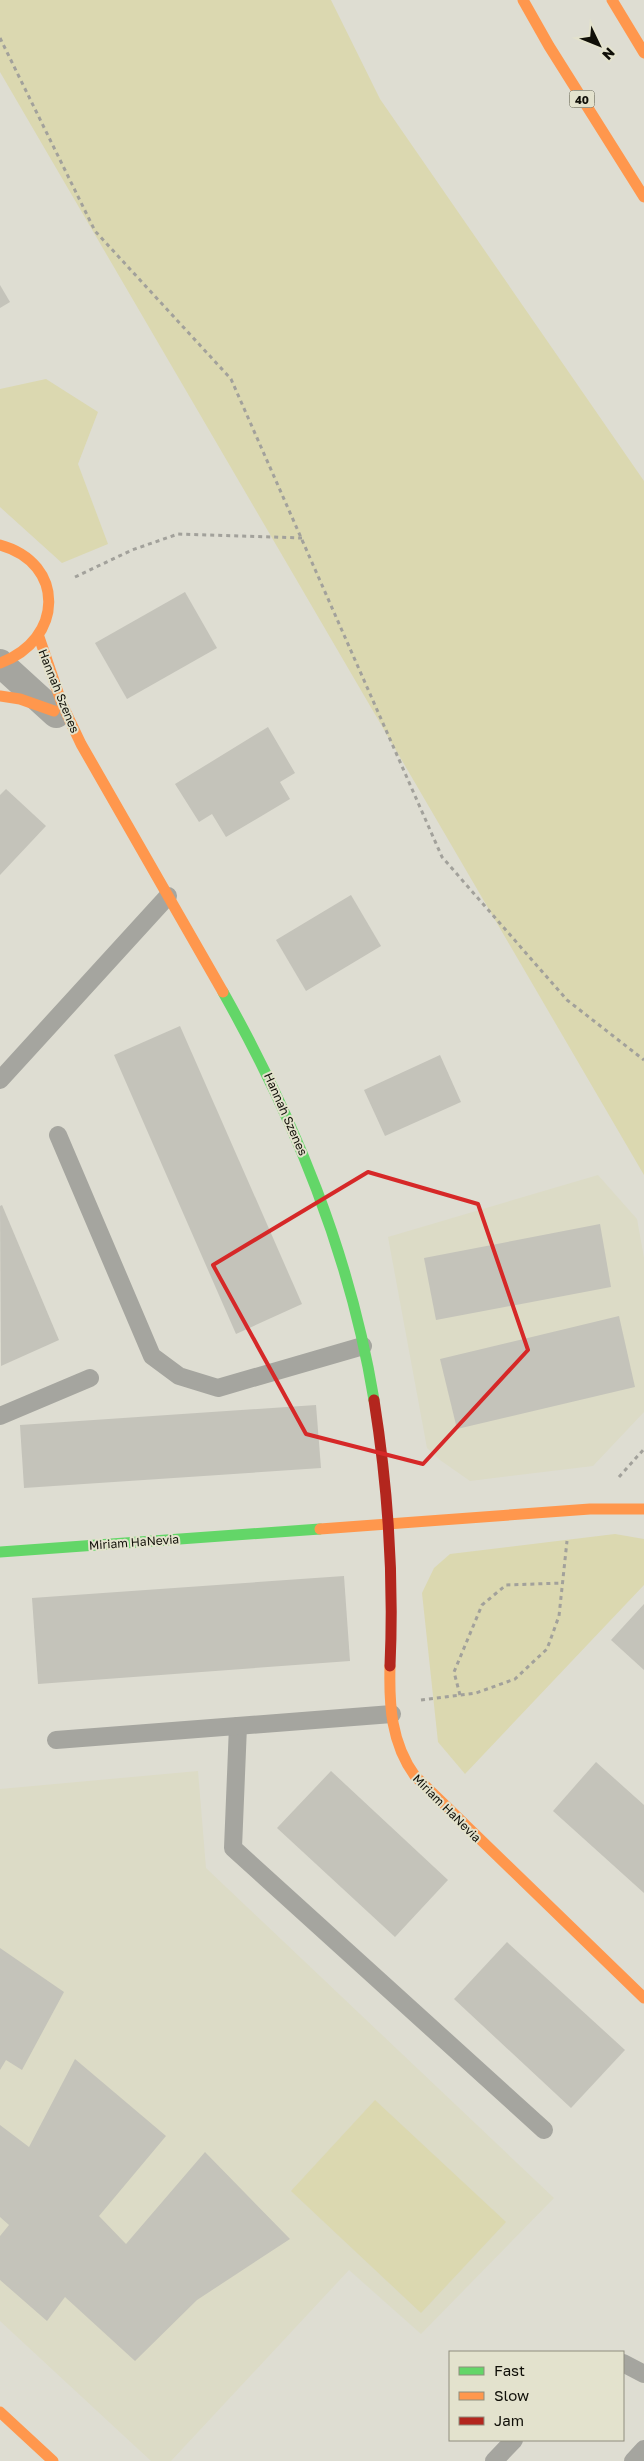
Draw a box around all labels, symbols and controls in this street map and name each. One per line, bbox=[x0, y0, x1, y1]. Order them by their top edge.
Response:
north arrow bbox=[574, 20, 624, 70]
text: N bbox=[599, 45, 619, 64]
road number: 40 bbox=[570, 90, 594, 108]
street label: Hannah Szenes bbox=[35, 647, 83, 735]
street label: Hannah Szenes bbox=[261, 1070, 311, 1158]
street label: Miriam HaNevia bbox=[88, 1531, 180, 1553]
street label: Miriam HaNevia bbox=[410, 1771, 484, 1845]
legend bbox=[449, 2351, 624, 2441]
text: Fast bbox=[494, 2361, 525, 2379]
text: Slow bbox=[494, 2386, 529, 2404]
text: Jam bbox=[494, 2411, 524, 2429]

